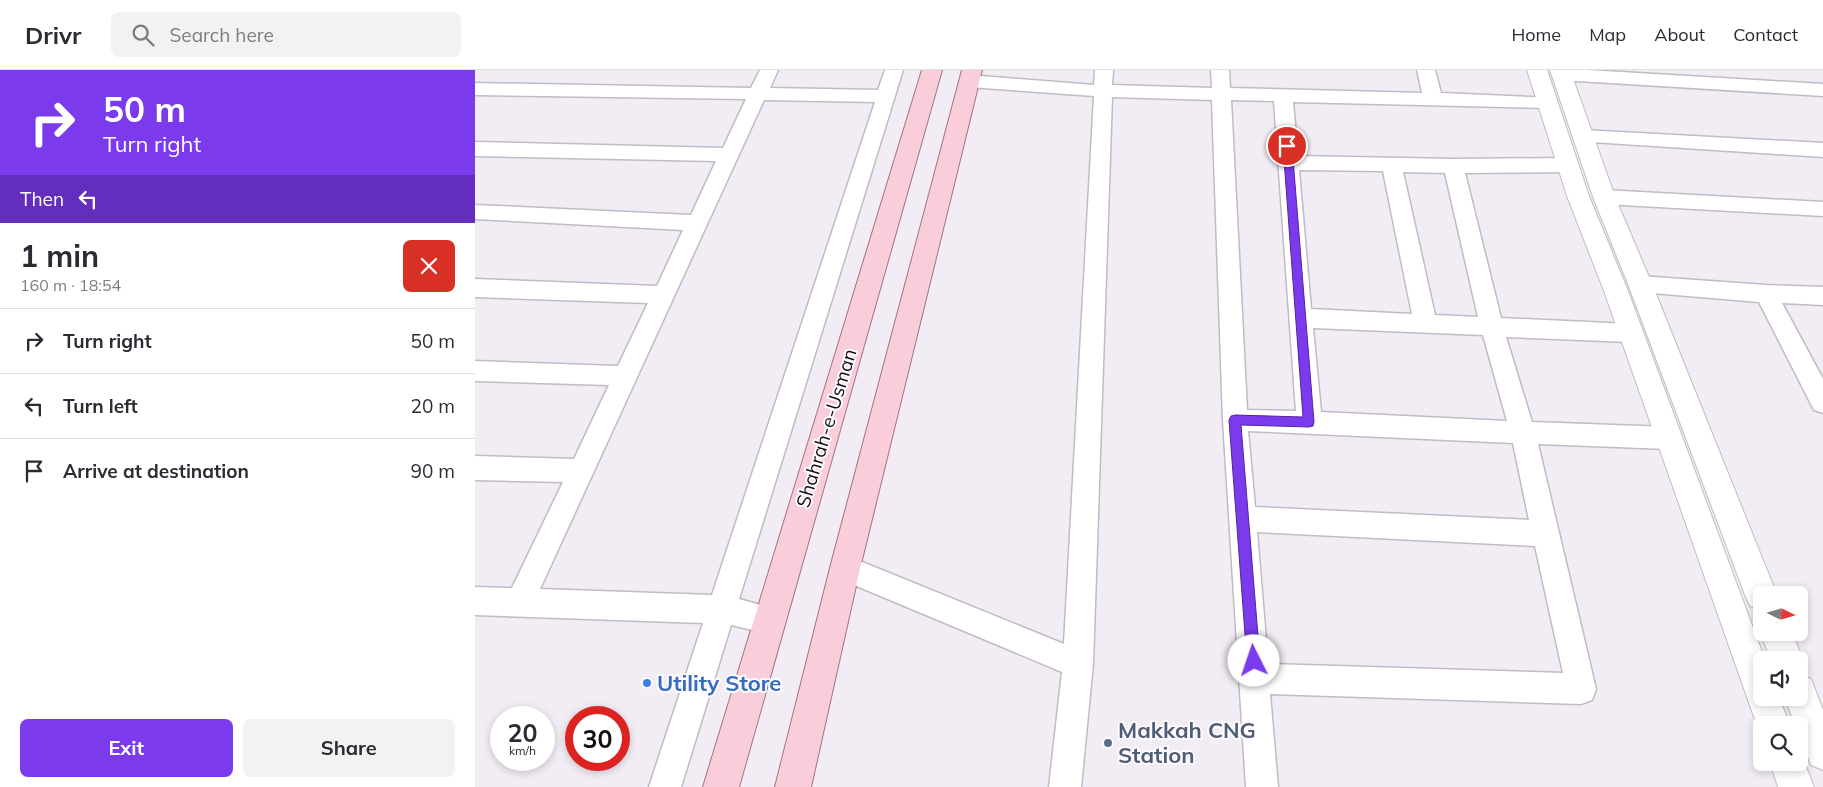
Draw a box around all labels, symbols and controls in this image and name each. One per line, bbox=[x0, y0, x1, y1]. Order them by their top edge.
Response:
search box bbox=[111, 12, 461, 57]
text: Drivr bbox=[25, 20, 81, 50]
icon: search bbox=[129, 21, 157, 49]
text: Search here bbox=[169, 23, 274, 47]
text: Home bbox=[1511, 23, 1561, 46]
text: Map bbox=[1589, 23, 1626, 46]
text: About bbox=[1654, 23, 1705, 46]
text: Contact bbox=[1733, 23, 1798, 46]
text: 50 m bbox=[103, 87, 186, 131]
icon: right bbox=[20, 90, 85, 155]
pin bbox=[1266, 125, 1308, 167]
text: Turn right bbox=[103, 130, 201, 158]
icon: arrive bbox=[1273, 132, 1301, 160]
icon: left bbox=[74, 185, 102, 213]
text: Then bbox=[20, 187, 64, 211]
text: 1 min bbox=[20, 237, 99, 275]
button: close bbox=[403, 240, 455, 292]
text: 160 m · 18:54 bbox=[20, 275, 121, 295]
icon: right bbox=[20, 327, 48, 355]
text: Turn right bbox=[63, 329, 152, 353]
text: 50 m bbox=[411, 329, 455, 353]
street label: Shahrah-e-Usman bbox=[790, 346, 862, 510]
icon: left bbox=[20, 392, 48, 420]
text: Turn left bbox=[63, 394, 138, 418]
text: 20 m bbox=[411, 394, 455, 418]
icon: arrive bbox=[20, 457, 48, 485]
text: Arrive at destination bbox=[63, 459, 249, 483]
text: 90 m bbox=[411, 459, 455, 483]
north arrow bbox=[1753, 586, 1807, 641]
map controls bbox=[1753, 586, 1808, 771]
position arrow bbox=[1227, 634, 1279, 686]
button: sound bbox=[1753, 651, 1808, 706]
place label: Utility Store bbox=[657, 669, 781, 697]
marker: Utility Store bbox=[641, 677, 653, 689]
speed limit sign: 30 bbox=[565, 706, 630, 771]
place label: Makkah CNG Station bbox=[1118, 716, 1256, 769]
button: search bbox=[1753, 716, 1808, 771]
text: 20 bbox=[507, 717, 538, 748]
button: Exit bbox=[20, 719, 233, 777]
button: Share bbox=[243, 719, 455, 777]
marker: Makkah CNG Station bbox=[1102, 737, 1114, 749]
text: km/h bbox=[509, 743, 536, 758]

